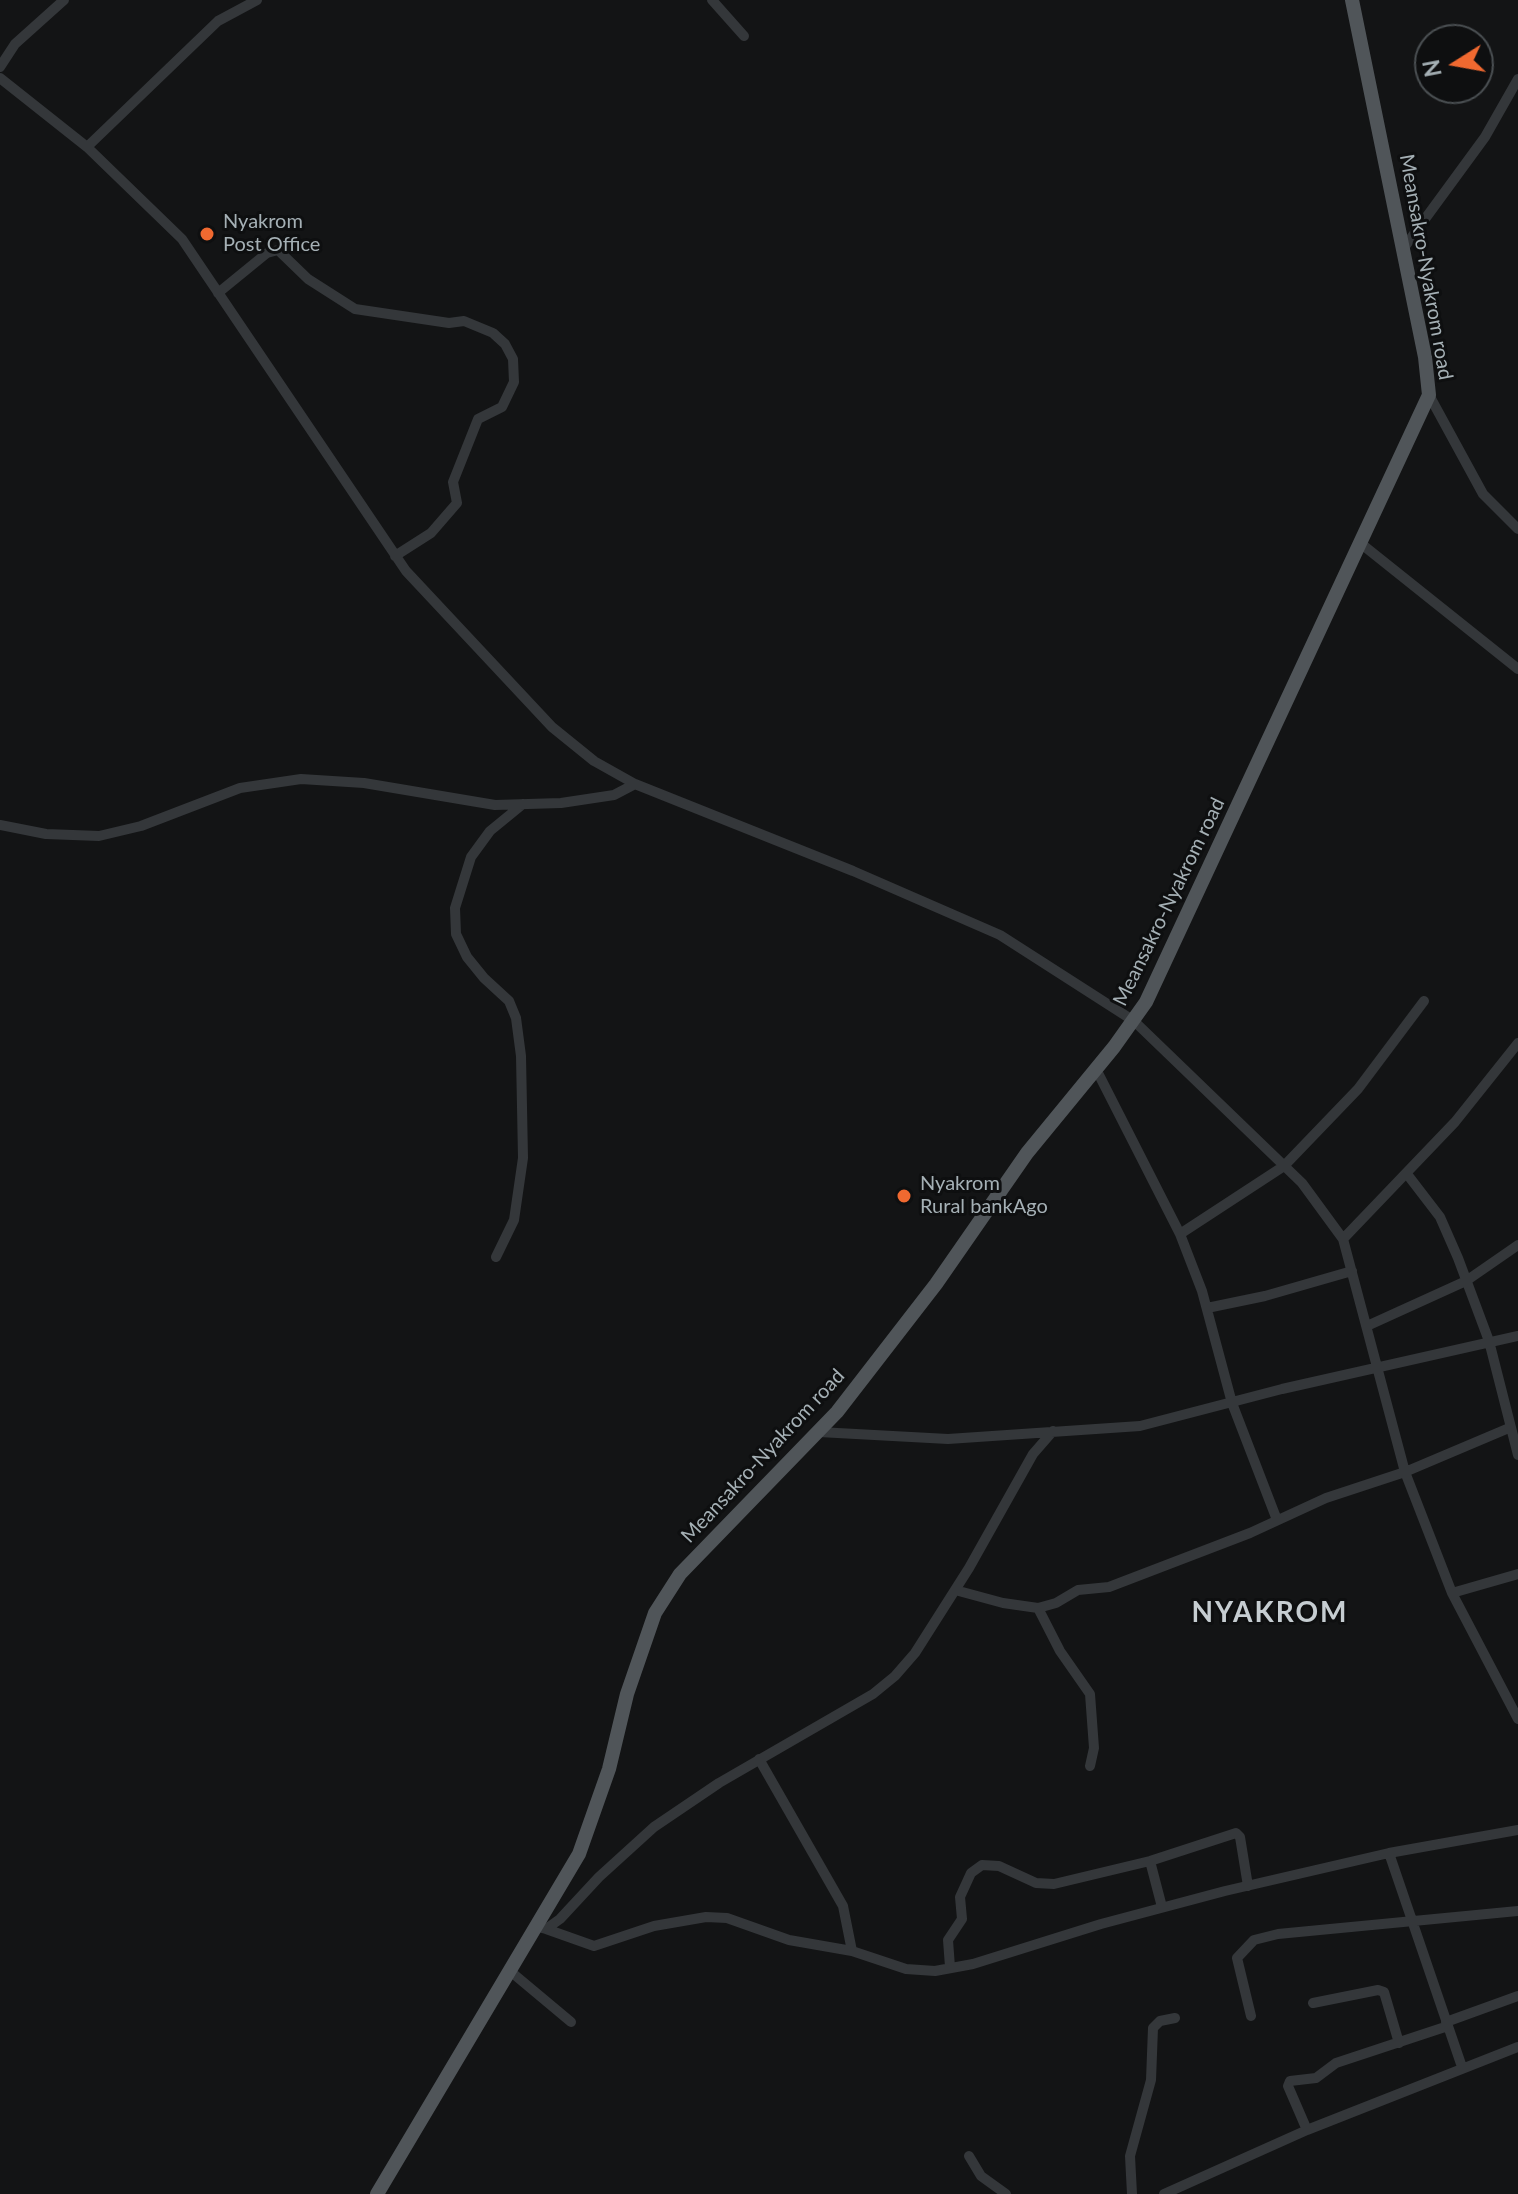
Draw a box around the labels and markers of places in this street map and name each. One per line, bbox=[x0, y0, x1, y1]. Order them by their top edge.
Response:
place label: Nyakrom Post Office bbox=[223, 210, 320, 257]
marker: Nyakrom Post Office bbox=[198, 225, 216, 243]
place label: Nyakrom Rural bankAgo bbox=[920, 1172, 1048, 1219]
marker: Nyakrom Rural bankAgo bbox=[895, 1187, 913, 1205]

